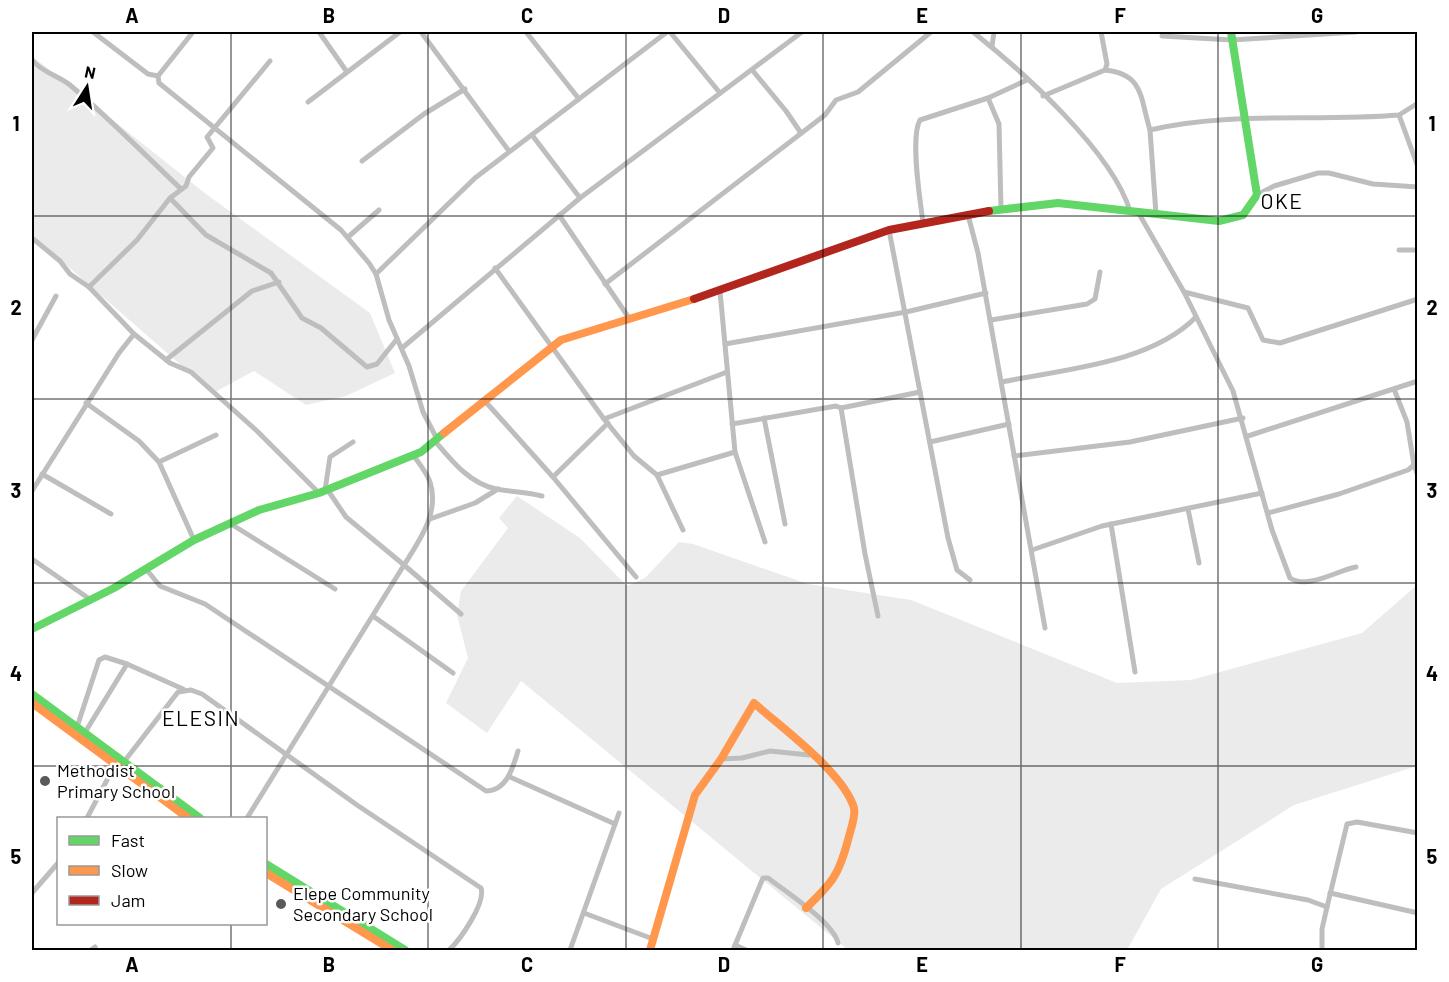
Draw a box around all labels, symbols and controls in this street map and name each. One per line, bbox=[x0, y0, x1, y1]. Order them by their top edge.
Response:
text: A bbox=[125, 3, 139, 27]
text: B bbox=[323, 3, 335, 27]
text: C bbox=[521, 3, 533, 27]
text: D bbox=[718, 3, 730, 27]
text: E bbox=[916, 3, 928, 27]
text: F bbox=[1114, 3, 1126, 27]
text: G bbox=[1311, 3, 1323, 27]
north arrow bbox=[57, 57, 117, 117]
text: N bbox=[83, 61, 97, 82]
text: 1 bbox=[12, 111, 20, 135]
text: 1 bbox=[1428, 111, 1436, 135]
district label: OKE bbox=[1260, 188, 1304, 213]
text: 2 bbox=[10, 295, 22, 319]
text: 2 bbox=[1426, 295, 1438, 319]
text: 3 bbox=[11, 478, 21, 502]
text: 3 bbox=[1427, 478, 1437, 502]
text: 4 bbox=[10, 661, 22, 685]
text: 4 bbox=[1426, 661, 1438, 685]
district label: ELESIN bbox=[162, 705, 240, 730]
place label: Methodist Primary School bbox=[57, 759, 175, 802]
marker: Methodist Primary School bbox=[38, 774, 52, 788]
legend bbox=[57, 817, 267, 925]
text: Fast bbox=[111, 829, 145, 851]
text: 5 bbox=[11, 844, 22, 868]
text: 5 bbox=[1427, 844, 1438, 868]
text: Slow bbox=[111, 859, 148, 881]
place label: Elepe Community Secondary School bbox=[293, 882, 433, 925]
text: Jam bbox=[111, 889, 145, 911]
marker: Elepe Community Secondary School bbox=[274, 897, 288, 911]
text: A bbox=[125, 952, 139, 976]
text: B bbox=[323, 952, 335, 976]
text: C bbox=[521, 952, 533, 976]
text: D bbox=[718, 952, 730, 976]
text: E bbox=[916, 952, 928, 976]
text: F bbox=[1114, 952, 1126, 976]
text: G bbox=[1311, 952, 1323, 976]

